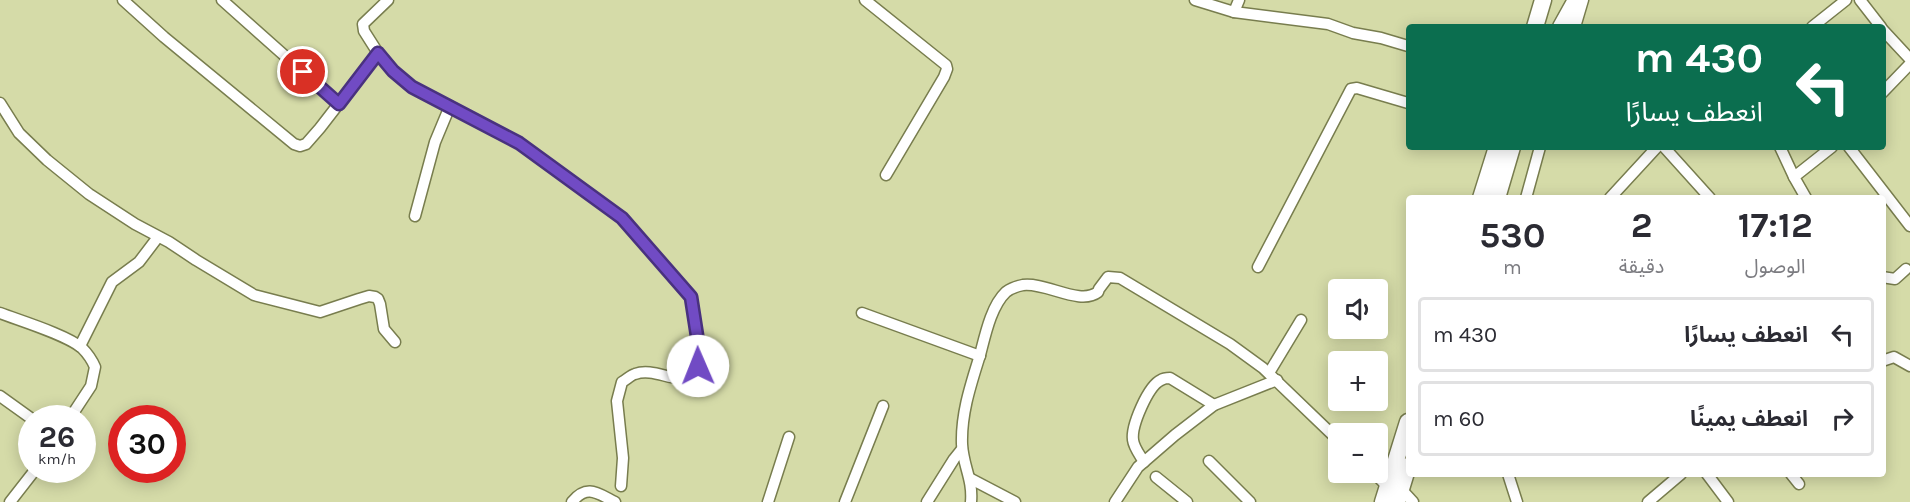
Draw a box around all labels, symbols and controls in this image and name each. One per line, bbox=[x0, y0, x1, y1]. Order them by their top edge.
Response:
text: 430 m bbox=[1635, 33, 1763, 83]
pin bbox=[277, 46, 328, 97]
icon: left bbox=[1784, 48, 1862, 126]
icon: arrive bbox=[286, 55, 319, 88]
text: انعطف يسارًا bbox=[1625, 96, 1763, 128]
text: 2 bbox=[1631, 204, 1652, 246]
text: 17:12 bbox=[1738, 204, 1813, 246]
text: 530 bbox=[1479, 214, 1545, 256]
text: دقيقة bbox=[1619, 255, 1664, 278]
text: الوصول bbox=[1745, 255, 1806, 278]
text: m bbox=[1503, 256, 1522, 279]
map controls bbox=[1328, 279, 1388, 483]
button: sound bbox=[1328, 279, 1388, 339]
icon: left bbox=[1826, 318, 1859, 351]
text: 430 m bbox=[1433, 322, 1497, 348]
text: انعطف يسارًا bbox=[1684, 322, 1808, 348]
position arrow bbox=[666, 334, 730, 398]
button: + bbox=[1328, 351, 1388, 411]
icon: right bbox=[1826, 402, 1859, 435]
speed limit sign: 30 bbox=[108, 405, 186, 483]
text: 60 m bbox=[1433, 406, 1484, 432]
text: انعطف يمينًا bbox=[1690, 406, 1808, 432]
text: 26 bbox=[39, 419, 75, 455]
button: − bbox=[1328, 423, 1388, 483]
text: km/h bbox=[38, 450, 76, 468]

